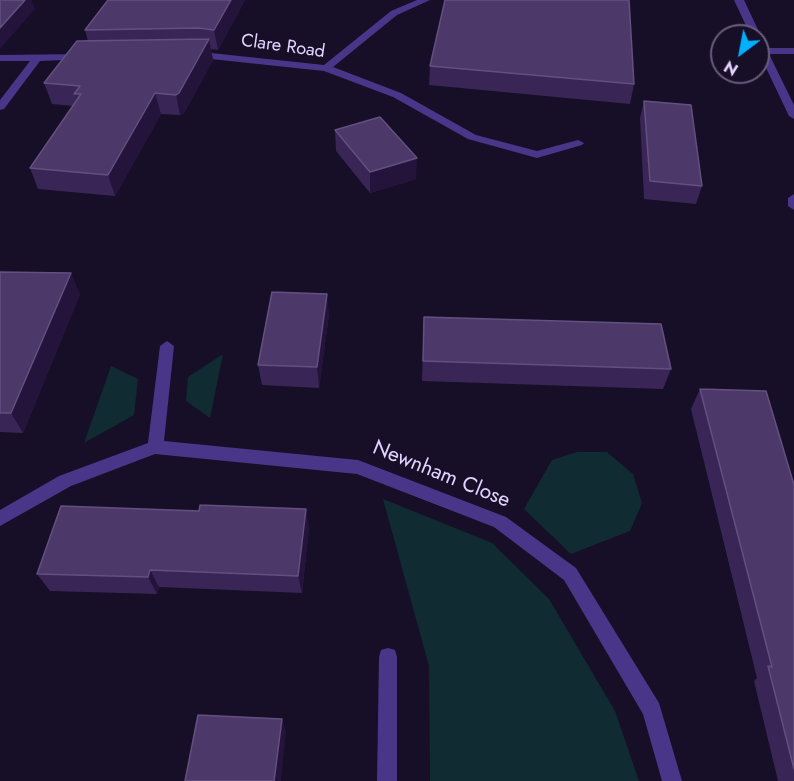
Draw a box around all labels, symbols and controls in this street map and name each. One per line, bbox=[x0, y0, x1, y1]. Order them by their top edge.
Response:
north arrow bbox=[710, 24, 770, 84]
street label: Clare Road bbox=[240, 30, 326, 64]
text: N bbox=[720, 55, 743, 81]
street label: Newnham Close bbox=[369, 436, 513, 514]

